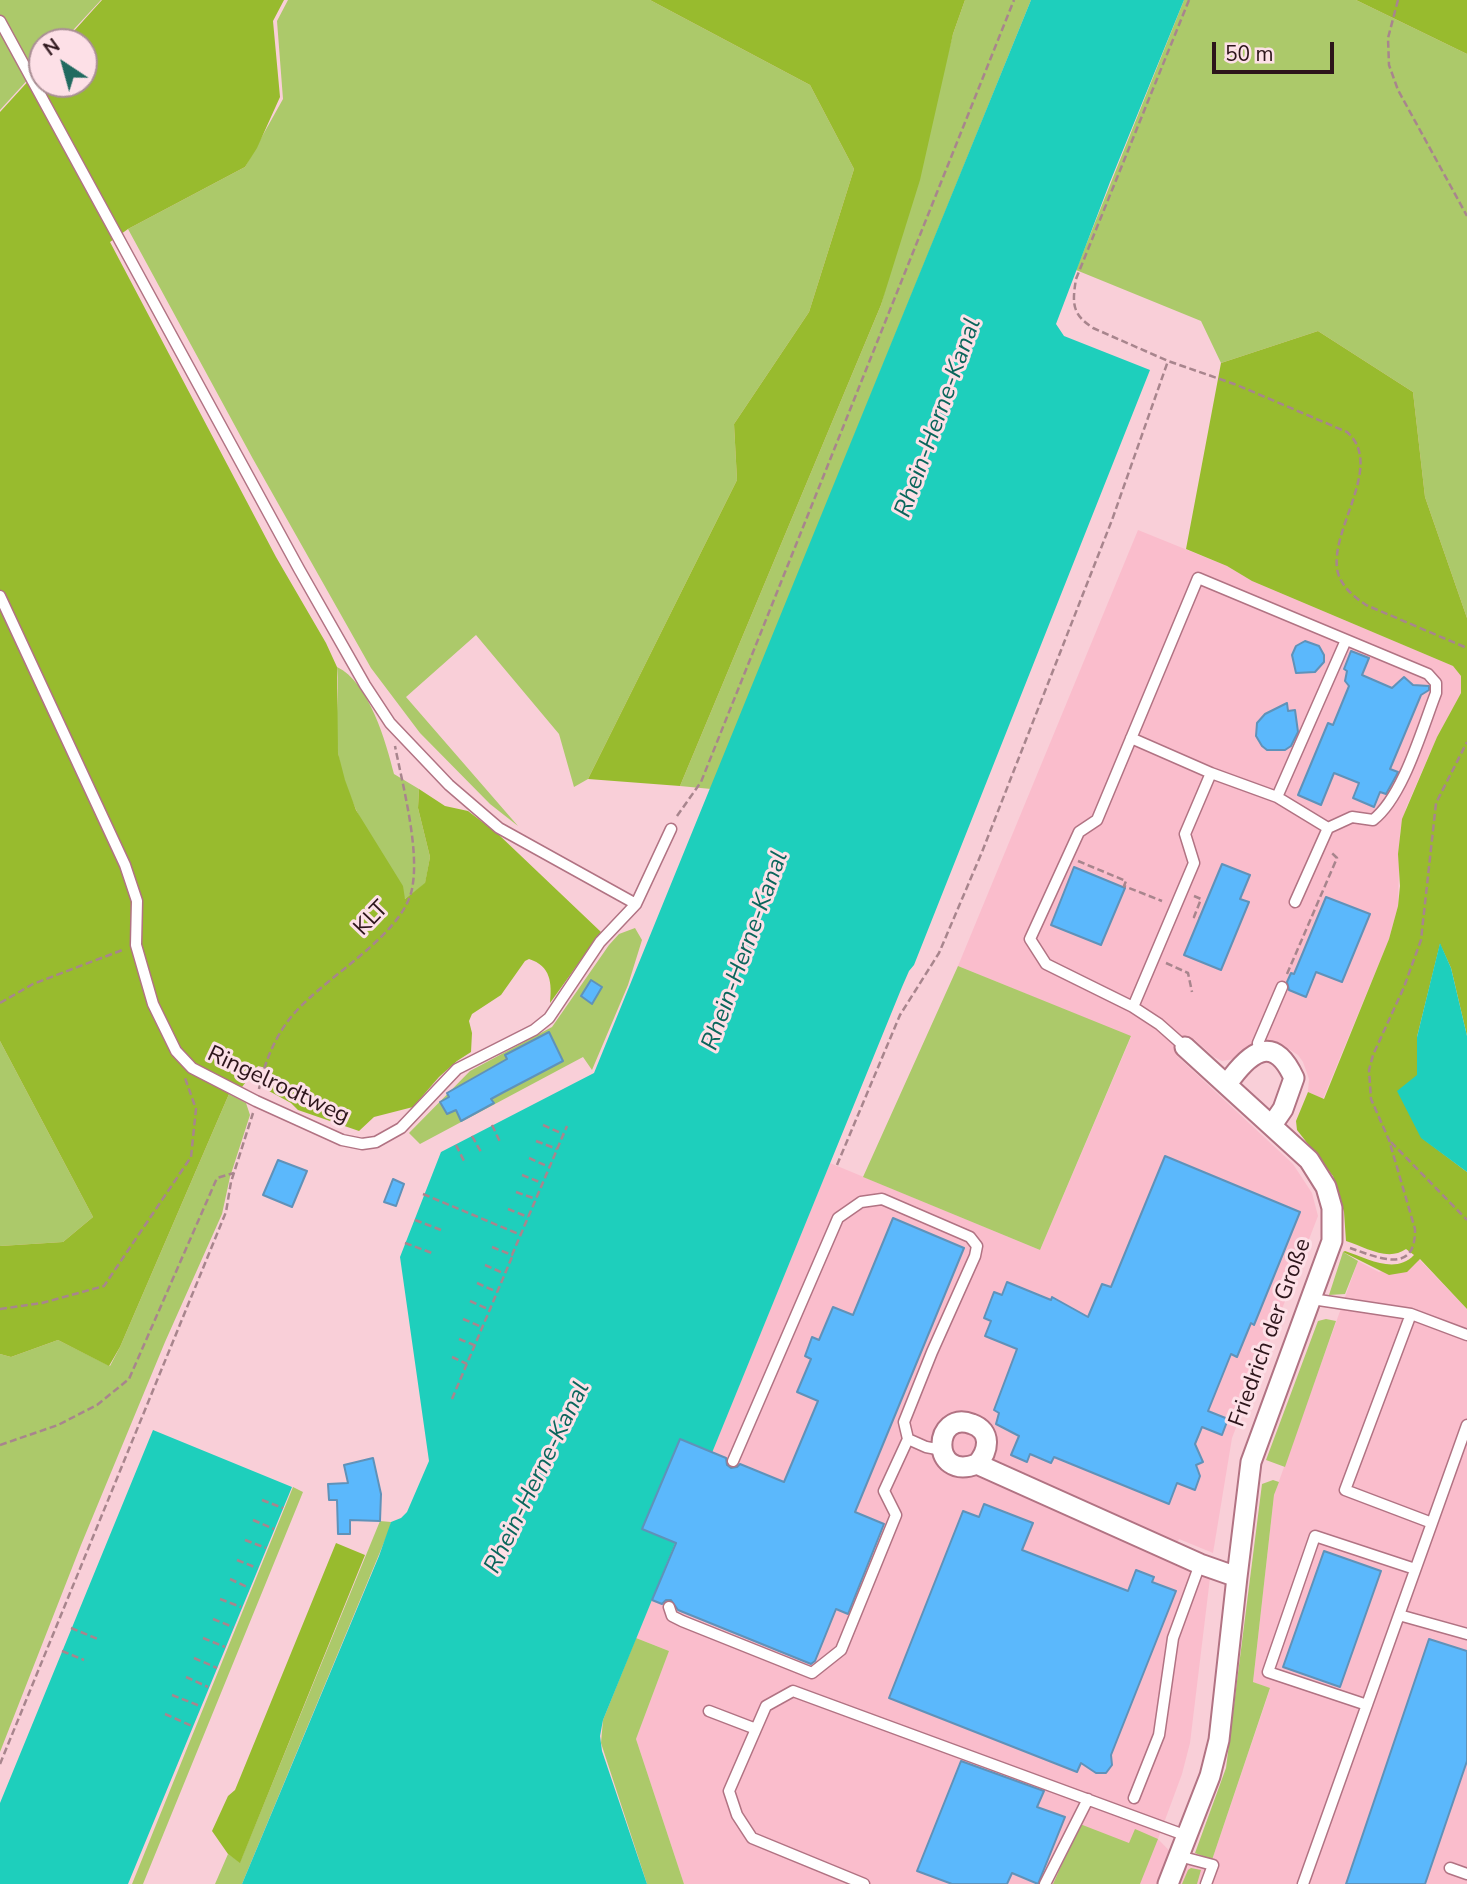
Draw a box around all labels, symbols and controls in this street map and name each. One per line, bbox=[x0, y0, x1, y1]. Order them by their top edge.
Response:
north arrow bbox=[28, 28, 98, 98]
scale bar bbox=[1215, 28, 1338, 72]
text: N bbox=[38, 33, 65, 62]
text: 50 m bbox=[1225, 40, 1274, 68]
water label: Rhein-Herne-Kanal bbox=[890, 315, 988, 521]
water label: Rhein-Herne-Kanal bbox=[697, 848, 795, 1054]
street label: KLT bbox=[349, 896, 395, 942]
street label: Ringelrodtweg bbox=[203, 1041, 353, 1131]
street label: Friedrich der Große bbox=[1224, 1235, 1318, 1431]
water label: Rhein-Herne-Kanal bbox=[479, 1378, 597, 1578]

